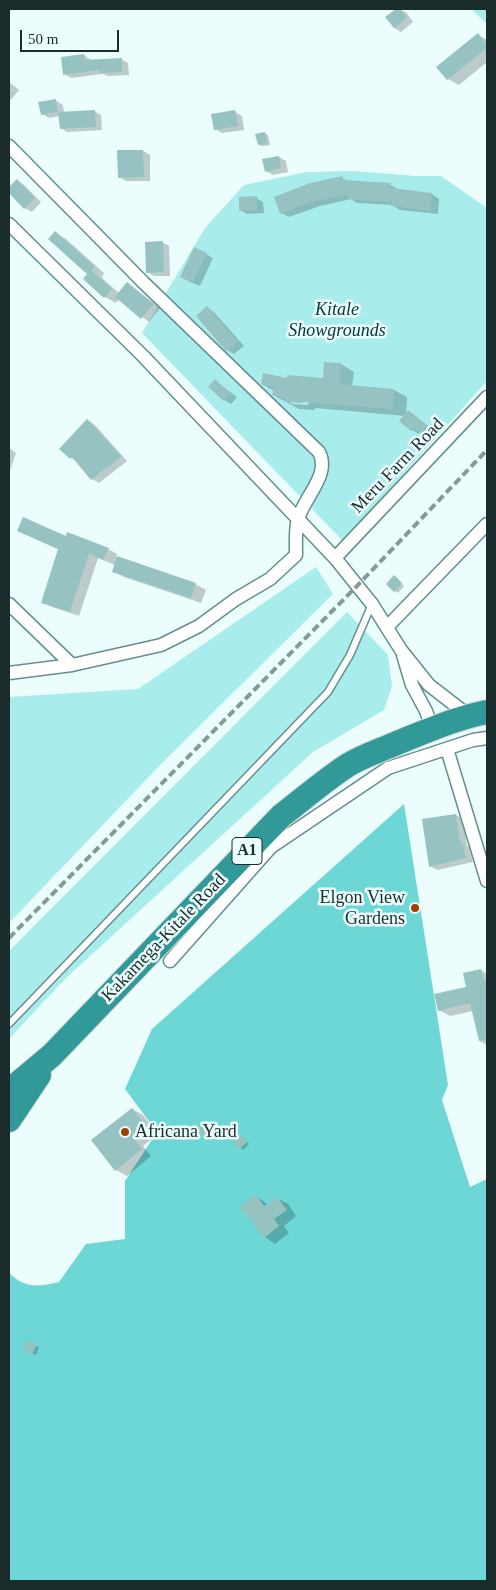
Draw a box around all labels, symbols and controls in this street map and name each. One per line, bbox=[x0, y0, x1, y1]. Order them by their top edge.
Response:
scale bar bbox=[22, 20, 121, 52]
text: 50 m bbox=[28, 31, 58, 47]
park label: Kitale Showgrounds bbox=[288, 299, 386, 342]
street label: Meru Farm Road bbox=[347, 414, 449, 518]
road number: A1 bbox=[232, 838, 262, 864]
street label: Kakamega-Kitale Road bbox=[97, 870, 231, 1006]
place label: Elgon View Gardens bbox=[320, 887, 405, 930]
marker: Elgon View Gardens bbox=[409, 902, 421, 914]
place label: Africana Yard bbox=[135, 1121, 237, 1143]
marker: Africana Yard bbox=[119, 1126, 131, 1138]

